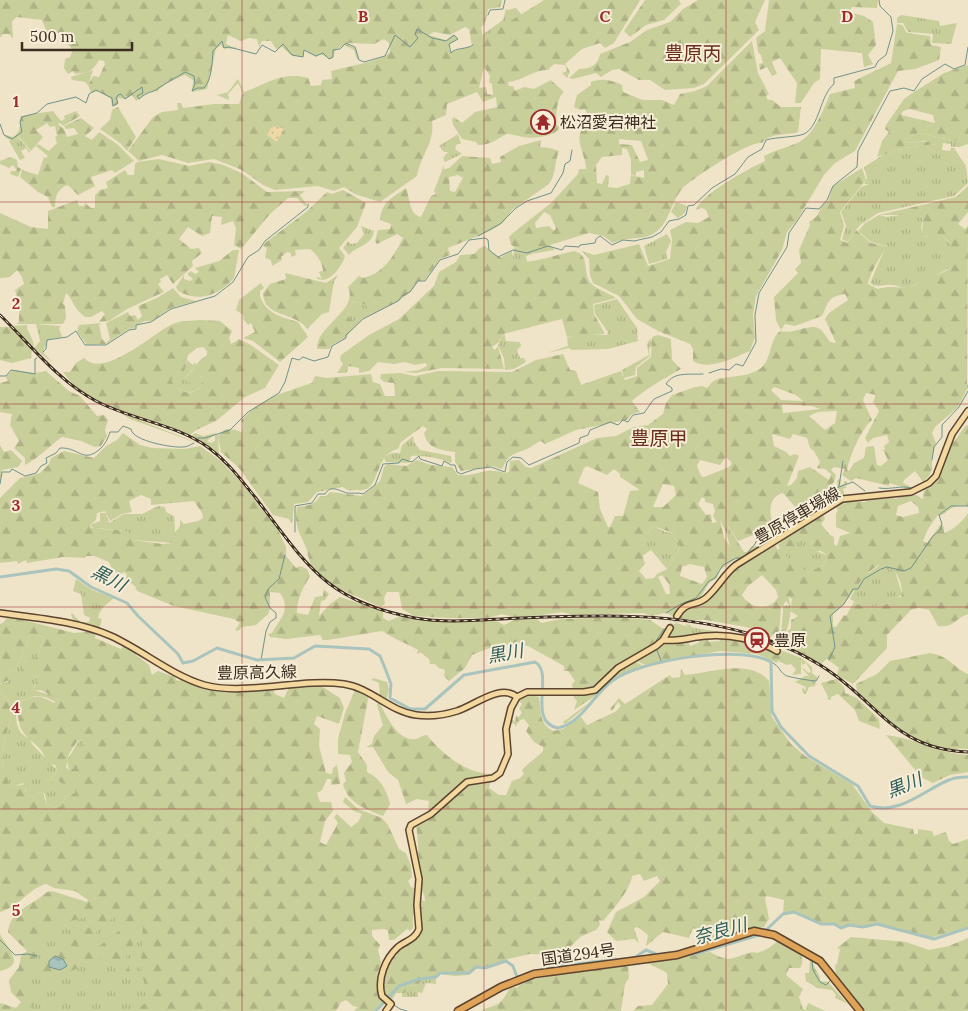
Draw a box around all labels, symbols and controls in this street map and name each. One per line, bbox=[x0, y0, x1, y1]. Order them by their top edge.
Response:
text: B bbox=[358, 6, 369, 26]
text: C bbox=[599, 6, 611, 26]
text: D bbox=[841, 6, 853, 26]
scale bar bbox=[22, 20, 132, 52]
text: 500 m bbox=[30, 27, 74, 46]
district label: 豊原丙 bbox=[664, 41, 722, 65]
text: 1 bbox=[13, 91, 19, 111]
temple icon: 松沼愛宕神社 bbox=[530, 109, 556, 135]
place label: 松沼愛宕神社 bbox=[560, 112, 656, 132]
text: 2 bbox=[12, 293, 20, 313]
district label: 豊原甲 bbox=[630, 426, 688, 450]
street label: 豊原停車場線 bbox=[750, 482, 844, 548]
text: 3 bbox=[12, 495, 21, 515]
water label: 黒川 bbox=[88, 560, 132, 597]
station icon: 豊原 bbox=[744, 627, 770, 653]
place label: 豊原 bbox=[774, 630, 806, 650]
water label: 黒川 bbox=[485, 638, 527, 667]
street label: 豊原高久線 bbox=[217, 661, 297, 683]
text: 4 bbox=[12, 697, 21, 717]
water label: 黒川 bbox=[883, 767, 927, 802]
text: 5 bbox=[12, 900, 21, 920]
water label: 奈良川 bbox=[691, 912, 751, 949]
street label: 国道294号 bbox=[540, 939, 616, 969]

